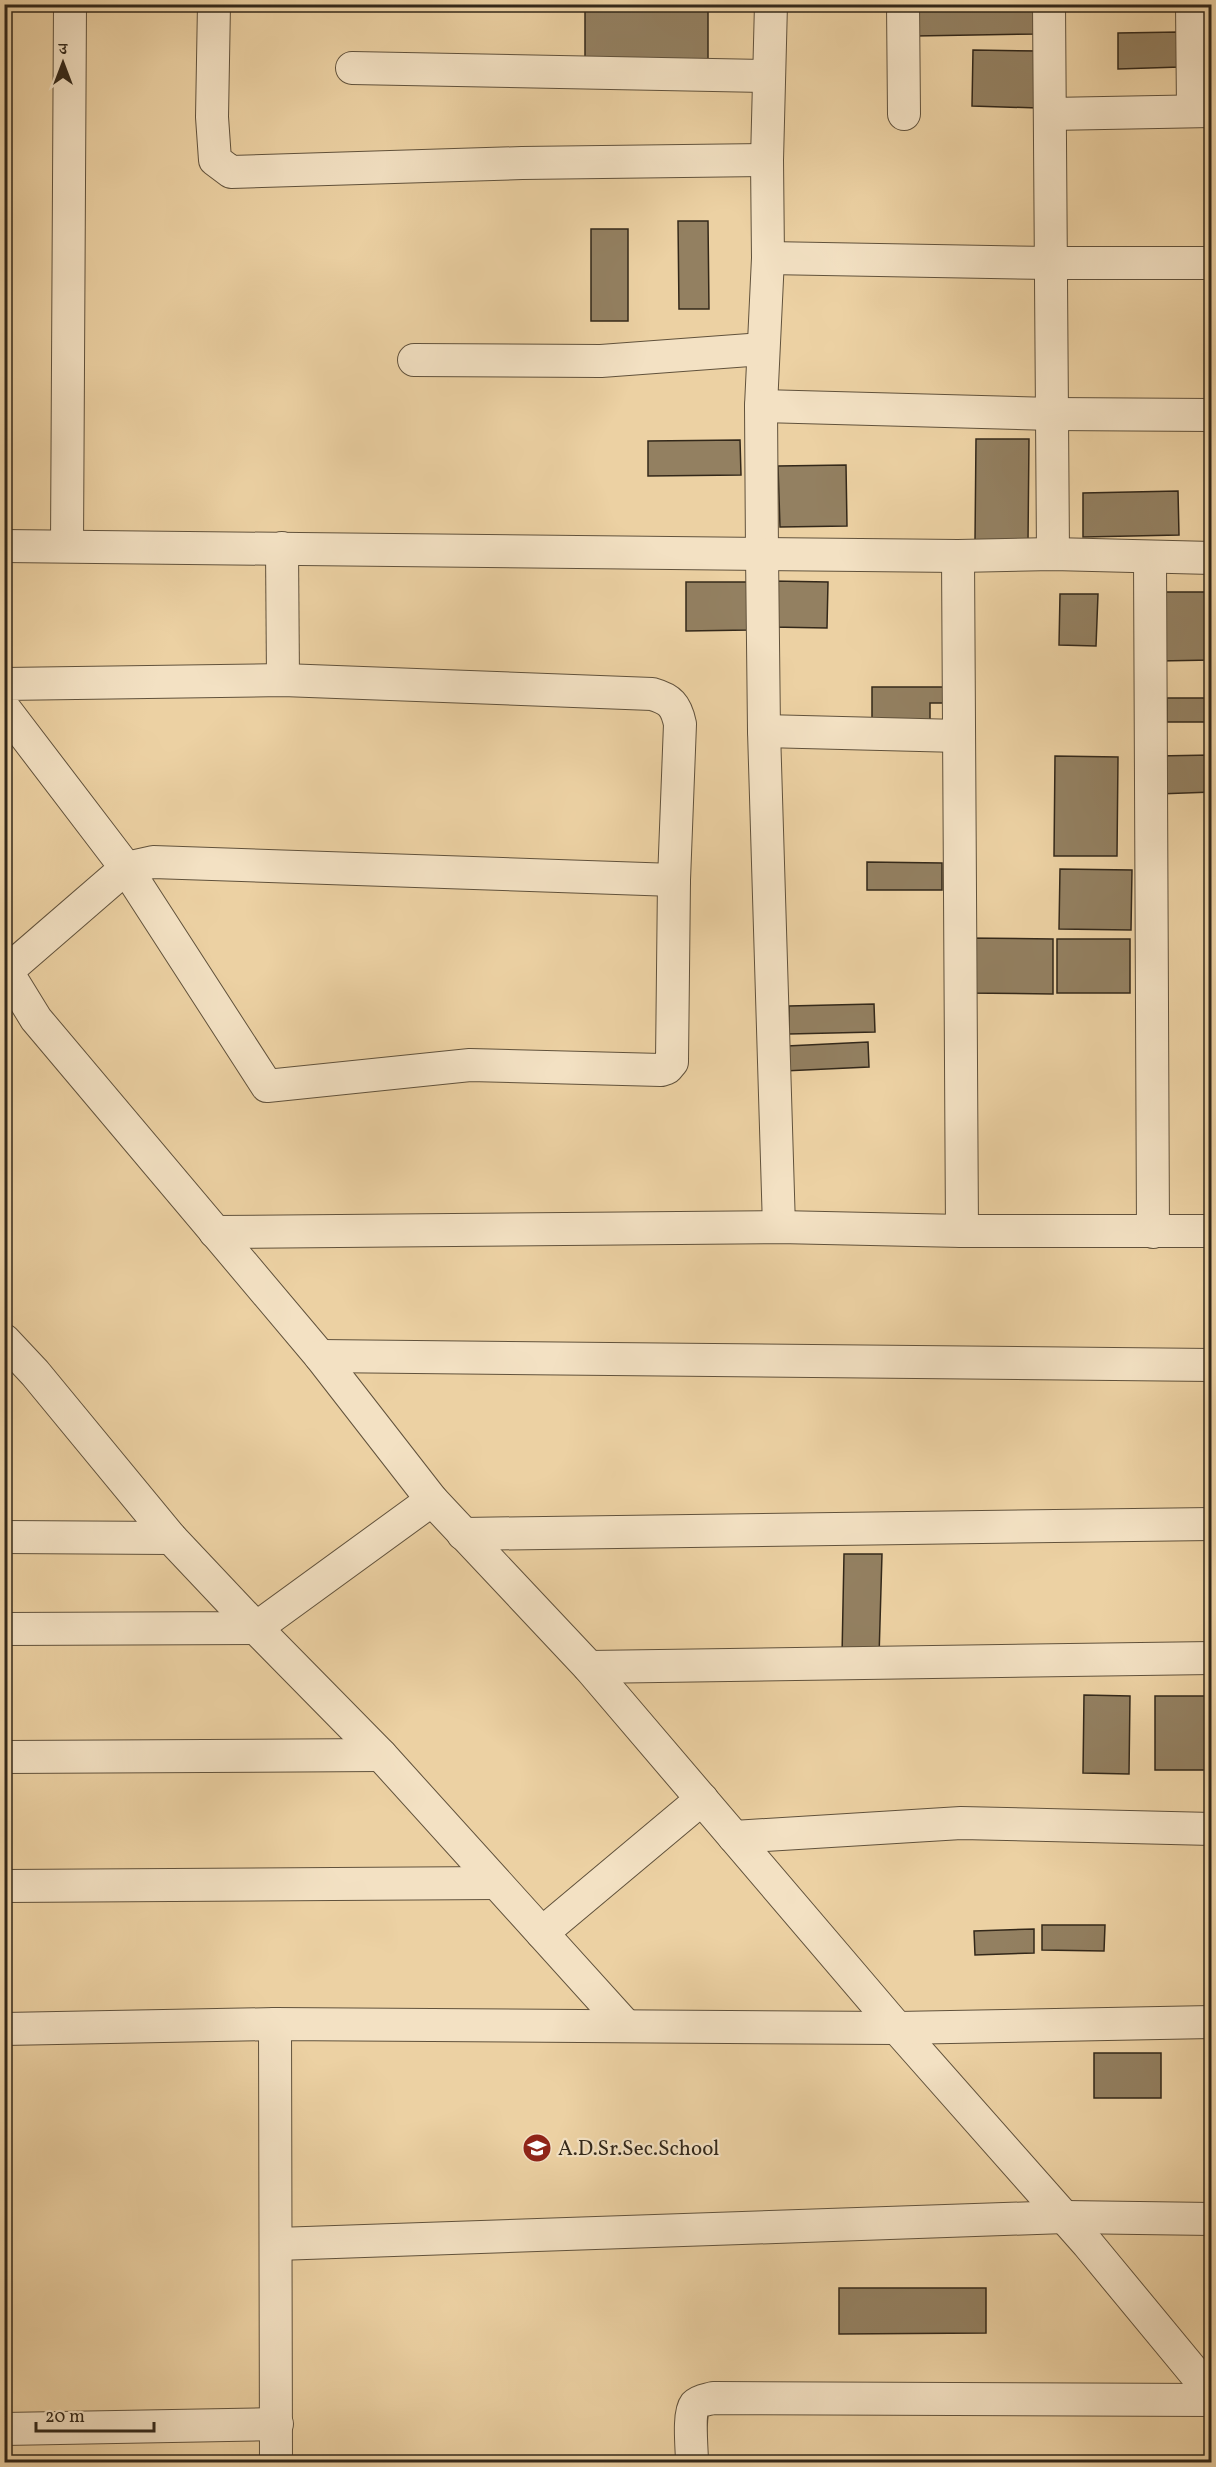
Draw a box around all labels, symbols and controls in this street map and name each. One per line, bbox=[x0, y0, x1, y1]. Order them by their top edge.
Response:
north arrow bbox=[33, 33, 93, 93]
text: उ bbox=[58, 39, 69, 61]
school or university icon: A.D.Sr.Sec.School bbox=[521, 2132, 553, 2164]
place label: A.D.Sr.Sec.School bbox=[558, 2135, 719, 2164]
scale bar bbox=[36, 2395, 154, 2433]
text: 20 m bbox=[45, 2405, 85, 2430]

